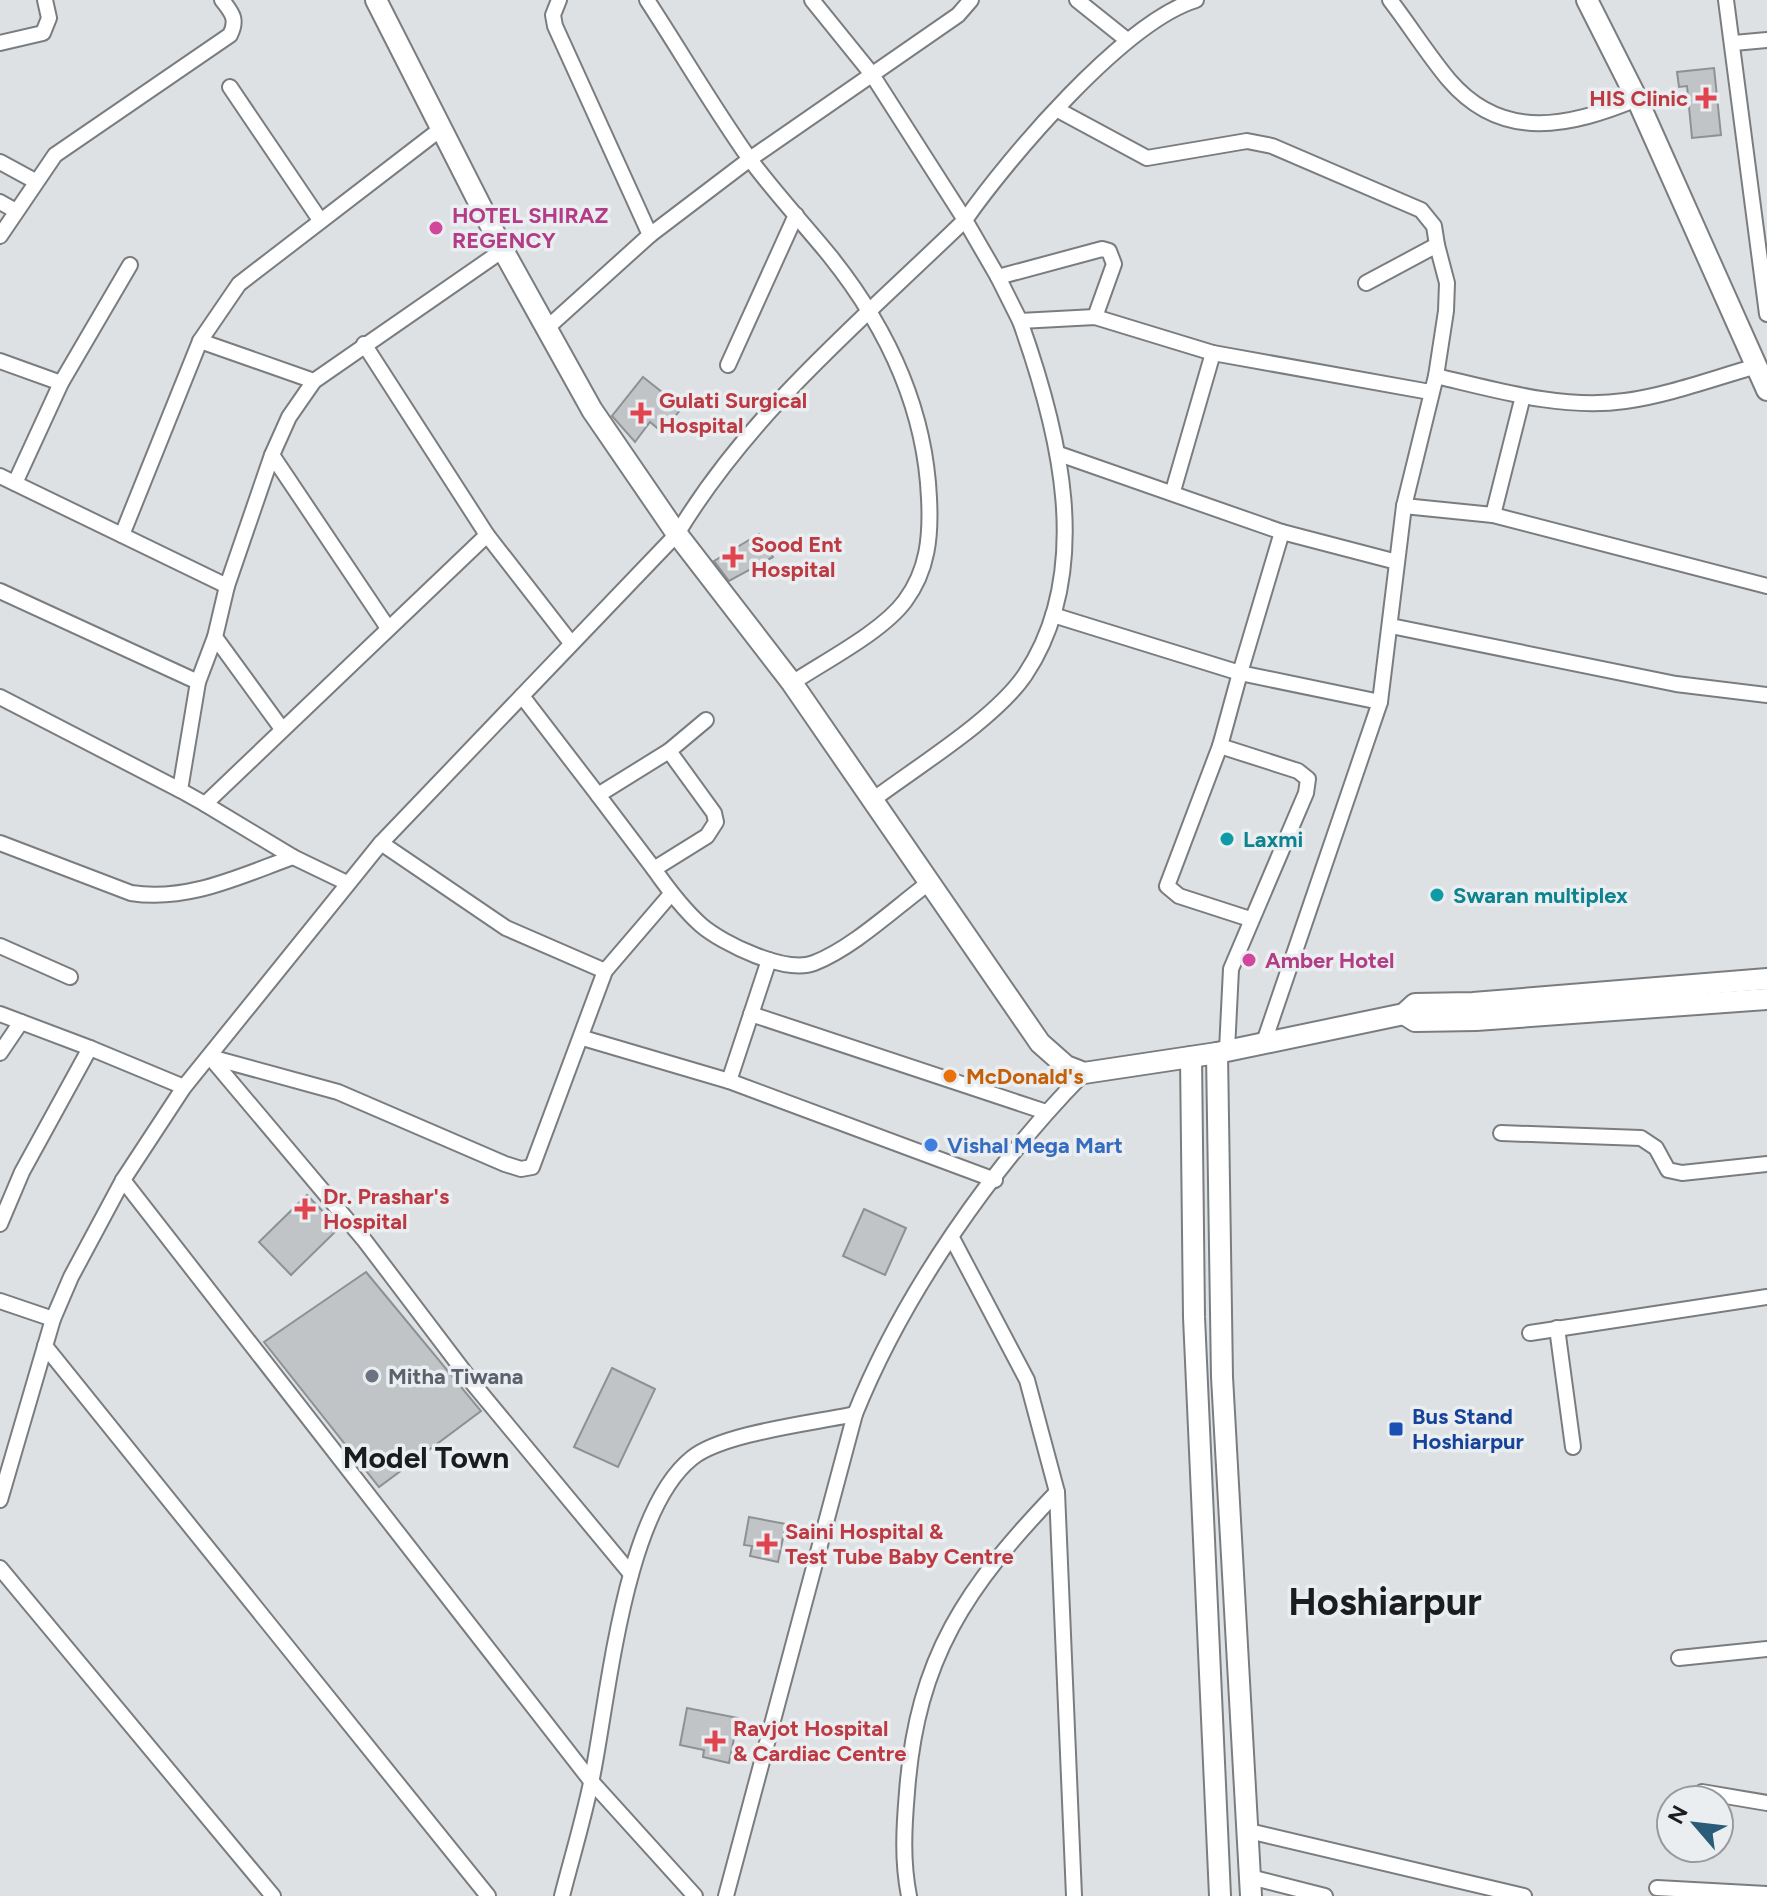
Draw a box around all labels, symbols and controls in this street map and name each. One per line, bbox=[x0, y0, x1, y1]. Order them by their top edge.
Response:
place label: HIS Clinic bbox=[1589, 85, 1688, 112]
marker: HIS Clinic bbox=[1695, 87, 1717, 109]
place label: HOTEL SHIRAZ REGENCY bbox=[452, 202, 608, 254]
marker: HOTEL SHIRAZ REGENCY bbox=[427, 219, 445, 237]
place label: Gulati Surgical Hospital bbox=[659, 387, 807, 439]
marker: Gulati Surgical Hospital bbox=[630, 402, 652, 424]
place label: Sood Ent Hospital bbox=[751, 531, 843, 583]
marker: Sood Ent Hospital bbox=[722, 546, 744, 568]
place label: Laxmi bbox=[1243, 826, 1303, 853]
marker: Laxmi bbox=[1218, 830, 1236, 848]
place label: Swaran multiplex bbox=[1453, 882, 1628, 909]
marker: Swaran multiplex bbox=[1428, 886, 1446, 904]
place label: Amber Hotel bbox=[1265, 947, 1394, 974]
marker: Amber Hotel bbox=[1240, 951, 1258, 969]
place label: McDonald's bbox=[966, 1063, 1083, 1090]
marker: McDonald's bbox=[941, 1067, 959, 1085]
place label: Vishal Mega Mart bbox=[947, 1132, 1123, 1159]
marker: Vishal Mega Mart bbox=[922, 1136, 940, 1154]
place label: Dr. Prashar's Hospital bbox=[323, 1183, 449, 1235]
marker: Dr. Prashar's Hospital bbox=[294, 1198, 316, 1220]
place label: Mitha Tiwana bbox=[388, 1363, 524, 1390]
marker: Mitha Tiwana bbox=[363, 1367, 381, 1385]
place label: Bus Stand Hoshiarpur bbox=[1412, 1403, 1525, 1455]
marker: Bus Stand Hoshiarpur bbox=[1387, 1420, 1405, 1438]
district label: Model Town bbox=[343, 1439, 509, 1476]
place label: Saini Hospital & Test Tube Baby Centre bbox=[785, 1518, 1014, 1570]
marker: Saini Hospital & Test Tube Baby Centre bbox=[756, 1533, 778, 1555]
district label: Hoshiarpur bbox=[1288, 1579, 1482, 1625]
place label: Ravjot Hospital & Cardiac Centre bbox=[733, 1715, 906, 1767]
marker: Ravjot Hospital & Cardiac Centre bbox=[704, 1730, 726, 1752]
north arrow bbox=[1655, 1784, 1735, 1864]
text: N bbox=[1662, 1801, 1694, 1829]

